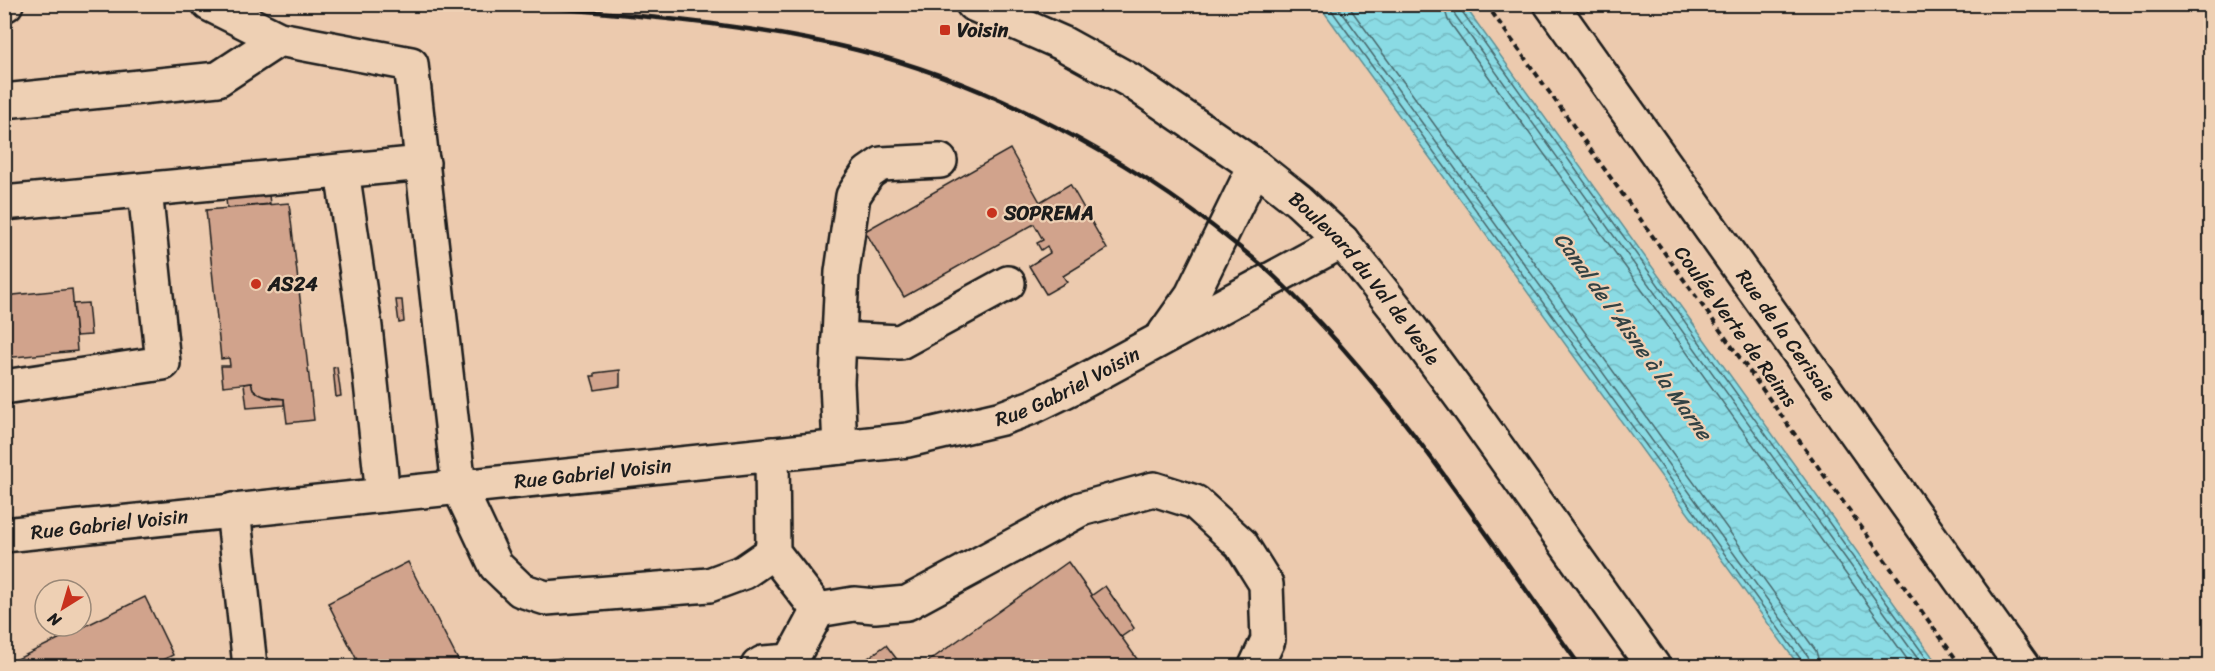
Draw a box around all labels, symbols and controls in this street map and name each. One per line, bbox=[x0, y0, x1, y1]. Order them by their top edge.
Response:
place label: Voisin bbox=[957, 13, 1009, 48]
marker: Voisin bbox=[938, 23, 952, 37]
street label: Boulevard du Val de Vesle bbox=[1281, 182, 1450, 373]
place label: SOPREMA bbox=[1003, 196, 1094, 231]
marker: SOPREMA bbox=[985, 206, 999, 220]
water label: Canal de l'Aisne à la Marne bbox=[1544, 223, 1723, 450]
street label: Coulée Verte de Reims bbox=[1665, 238, 1807, 415]
street label: Rue de la Cerisaie bbox=[1727, 262, 1846, 409]
place label: AS24 bbox=[267, 267, 318, 302]
marker: AS24 bbox=[249, 277, 263, 291]
street label: Rue Gabriel Voisin bbox=[992, 337, 1147, 437]
street label: Rue Gabriel Voisin bbox=[512, 448, 673, 499]
street label: Rue Gabriel Voisin bbox=[29, 499, 190, 550]
north arrow bbox=[33, 578, 93, 638]
text: N bbox=[40, 604, 68, 635]

